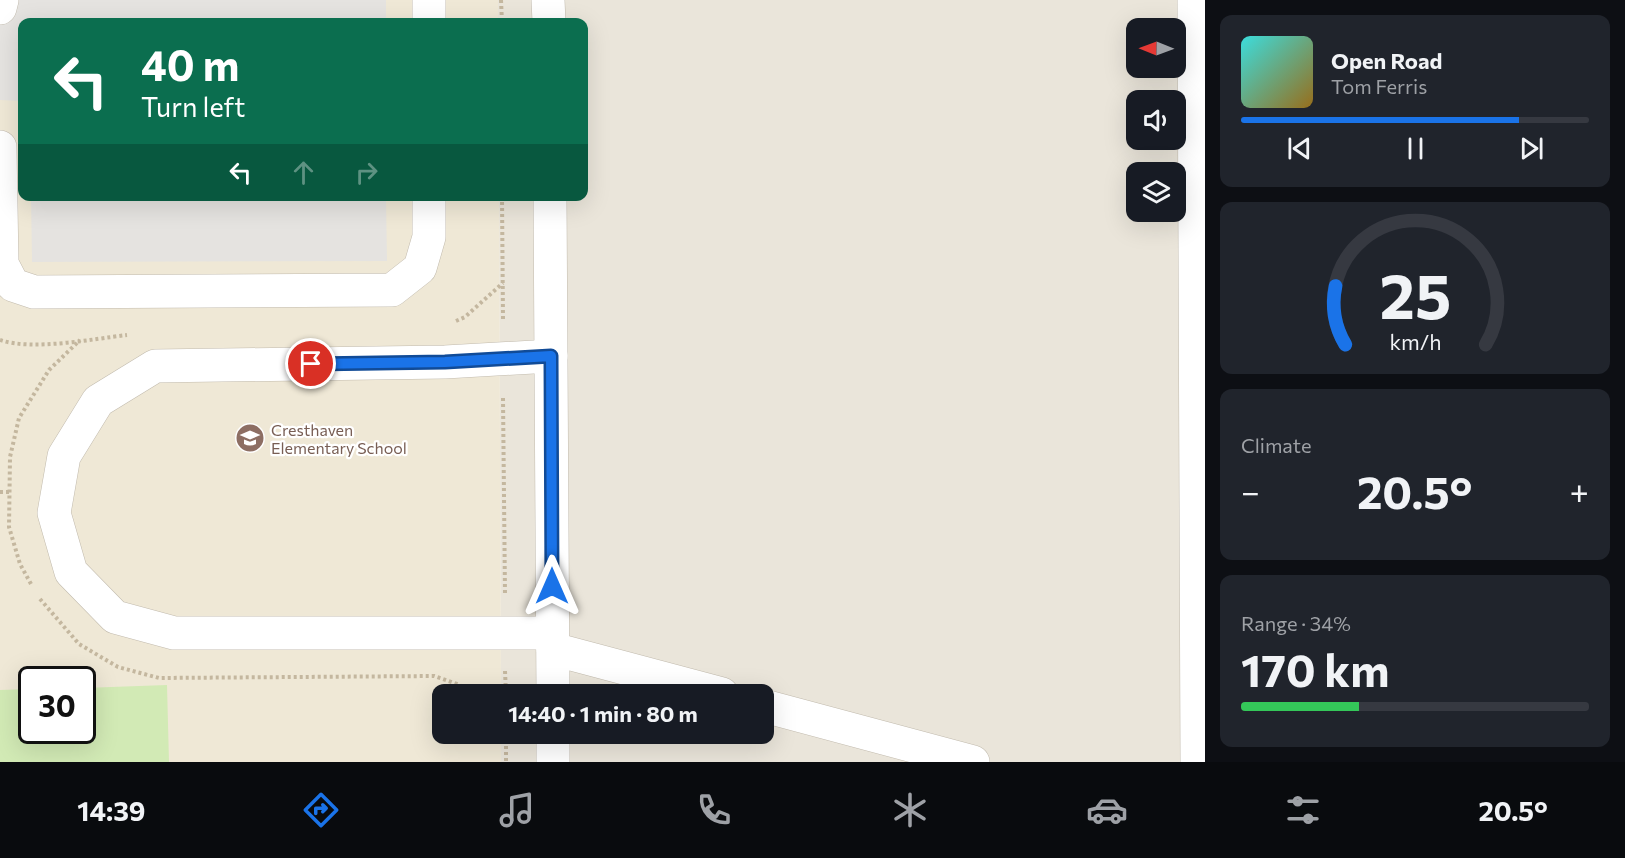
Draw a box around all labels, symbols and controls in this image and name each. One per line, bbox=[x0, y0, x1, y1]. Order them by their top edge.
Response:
north arrow bbox=[1126, 18, 1186, 78]
map controls bbox=[1126, 18, 1186, 222]
text: 40 m bbox=[141, 38, 239, 90]
icon: left bbox=[42, 42, 120, 120]
text: Open Road bbox=[1331, 47, 1442, 74]
text: Tom Ferris bbox=[1331, 74, 1427, 98]
text: Turn left bbox=[141, 90, 245, 123]
button: sound bbox=[1126, 90, 1186, 150]
icon: previous bbox=[1283, 132, 1316, 165]
icon: pause bbox=[1399, 132, 1432, 165]
icon: next bbox=[1515, 132, 1548, 165]
icon: left bbox=[224, 156, 257, 189]
icon: ahead bbox=[287, 156, 320, 189]
icon: right bbox=[350, 156, 383, 189]
button: layers bbox=[1126, 162, 1186, 222]
text: 25 bbox=[1379, 256, 1451, 332]
text: km/h bbox=[1389, 328, 1441, 354]
pin bbox=[285, 338, 336, 389]
icon: arrive bbox=[294, 347, 327, 380]
place label: Cresthaven Elementary School bbox=[271, 420, 407, 457]
school or university icon: Cresthaven Elementary School bbox=[234, 422, 266, 454]
text: Climate bbox=[1241, 433, 1311, 457]
text: 20.5° bbox=[1357, 463, 1472, 518]
text: − bbox=[1241, 470, 1260, 511]
text: + bbox=[1570, 470, 1589, 511]
position arrow bbox=[520, 554, 584, 618]
text: Range · 34% bbox=[1241, 611, 1351, 635]
text: 170 km bbox=[1241, 641, 1389, 696]
speed limit sign: 30 bbox=[18, 666, 96, 744]
text: 14:40 · 1 min · 80 m bbox=[508, 700, 698, 727]
icon: directions bbox=[300, 789, 342, 831]
icon: music bbox=[496, 789, 538, 831]
icon: phone bbox=[693, 789, 735, 831]
icon: climate bbox=[889, 789, 931, 831]
icon: car bbox=[1086, 789, 1128, 831]
icon: filters bbox=[1282, 789, 1324, 831]
text: 14:39 bbox=[77, 794, 146, 827]
text: 20.5° bbox=[1478, 794, 1548, 827]

